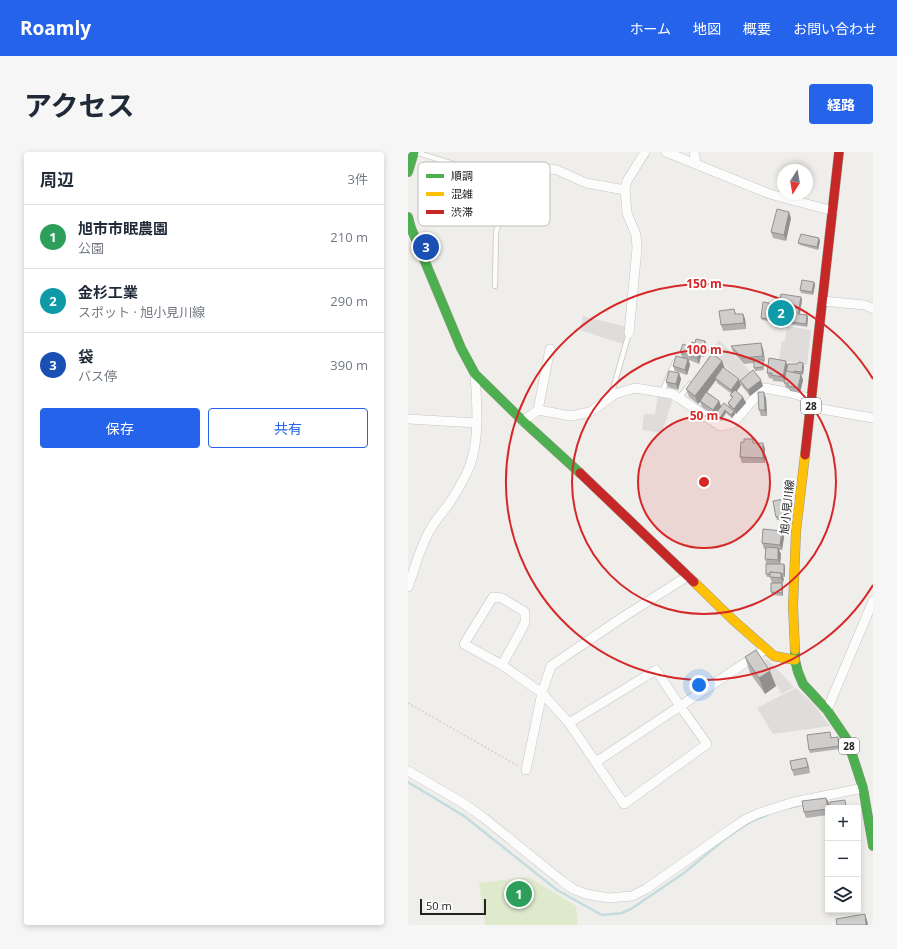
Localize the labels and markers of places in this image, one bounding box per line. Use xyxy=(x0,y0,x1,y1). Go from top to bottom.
pin: 3 xyxy=(413,232,439,262)
pin: 2 xyxy=(768,298,794,328)
centre of rings xyxy=(697,475,711,489)
pin: 1 xyxy=(506,879,532,909)

